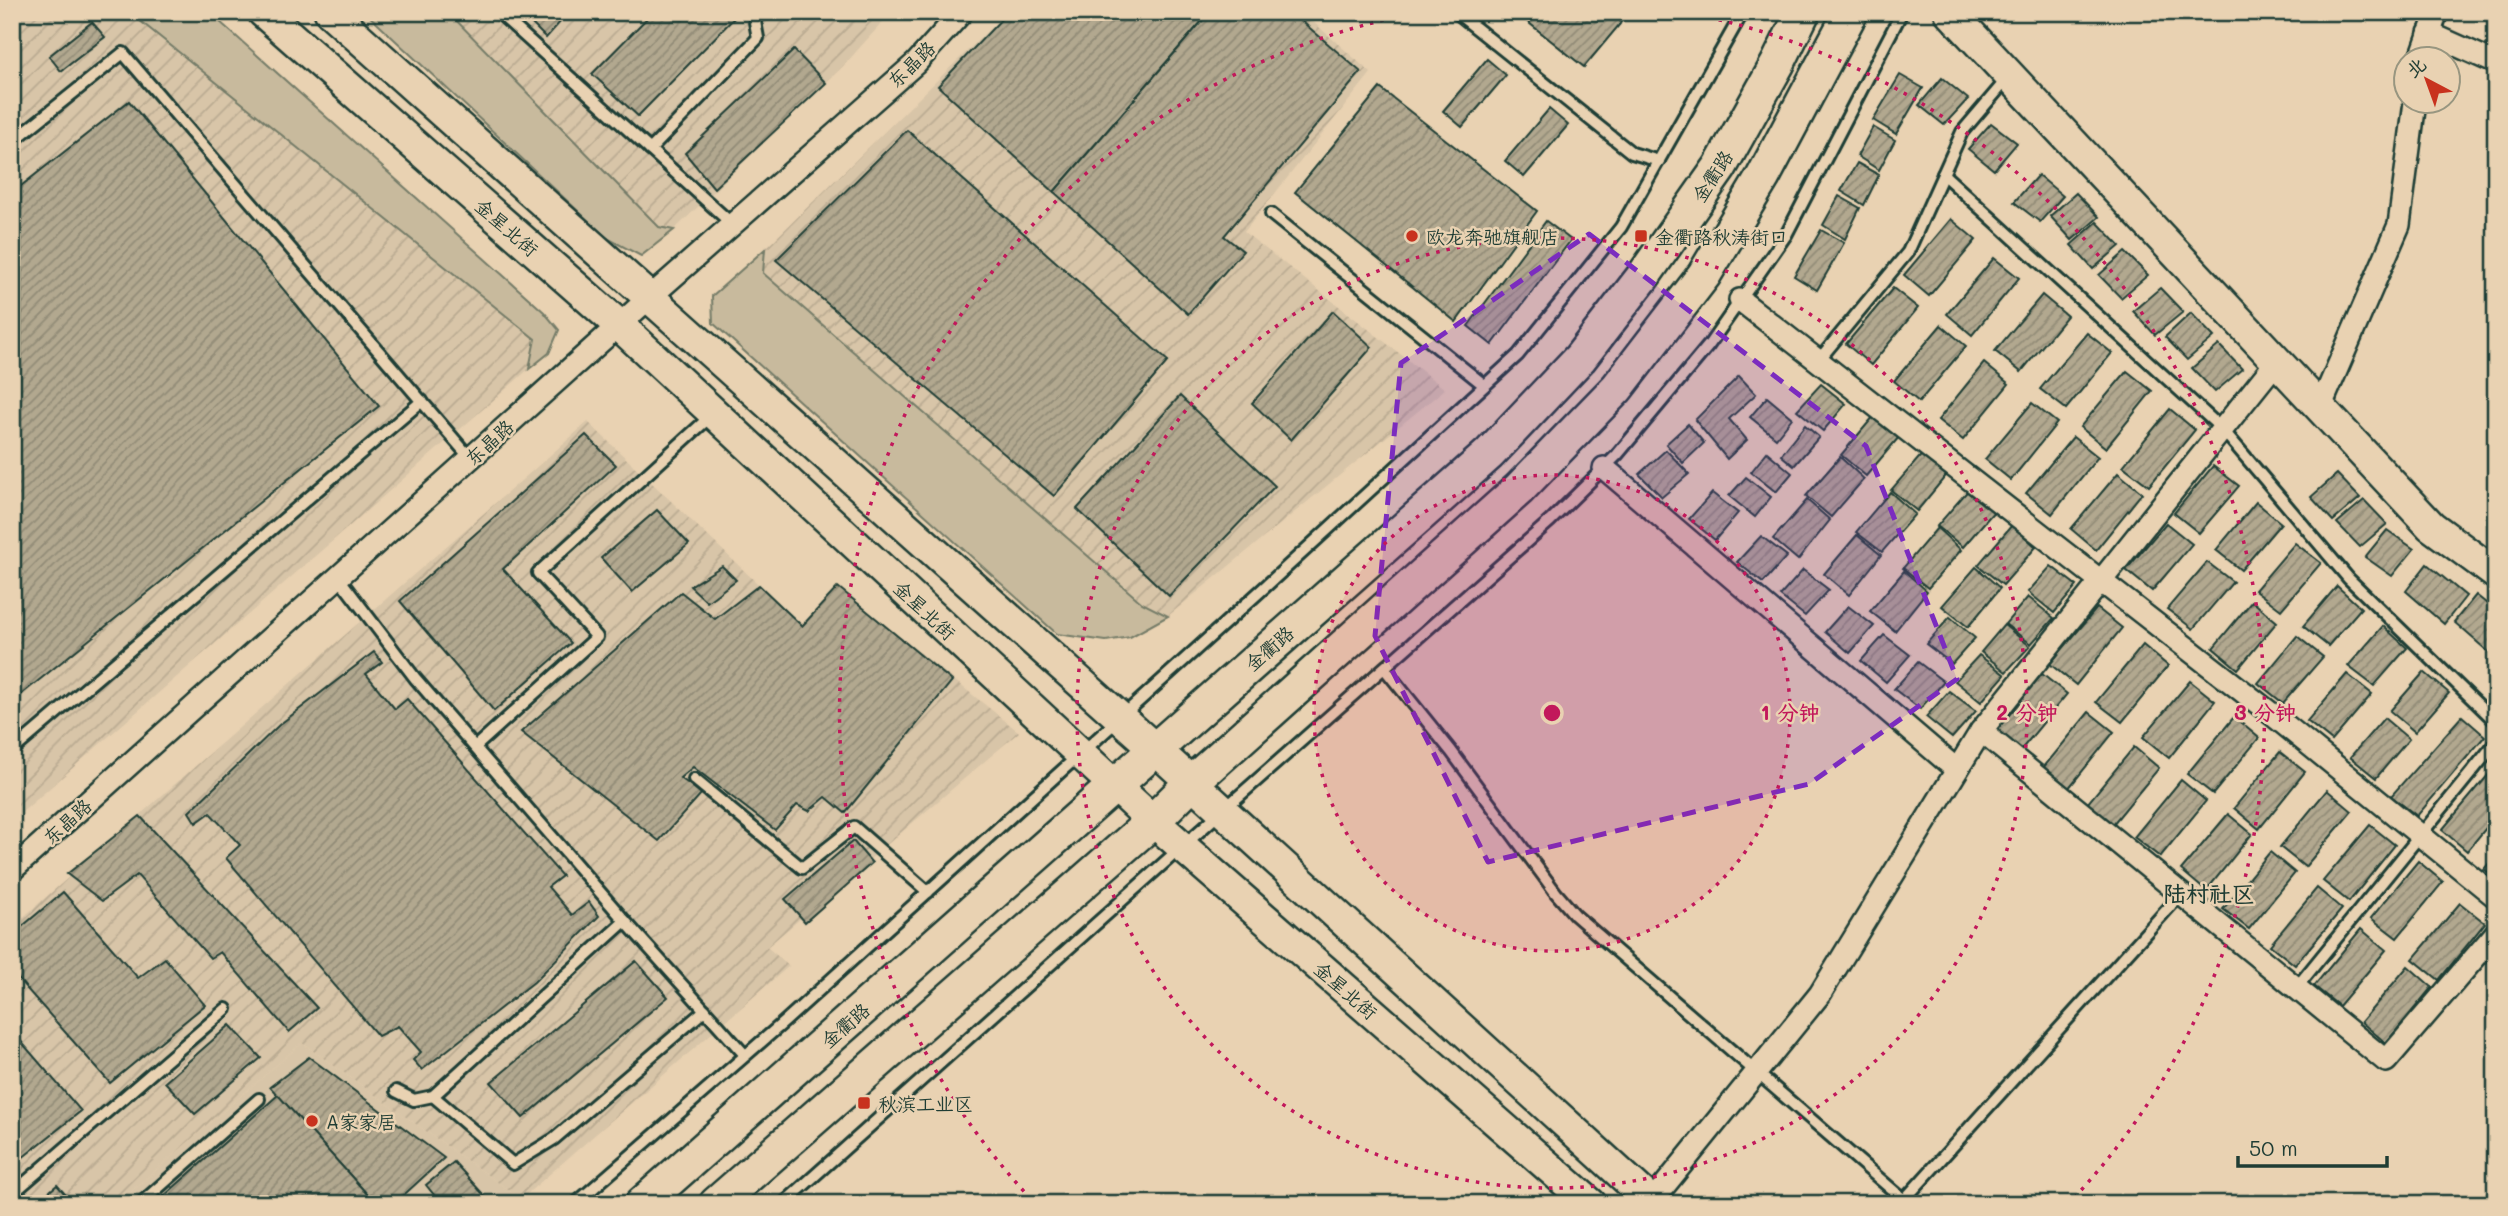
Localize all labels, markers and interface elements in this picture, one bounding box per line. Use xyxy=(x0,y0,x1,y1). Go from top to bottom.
street label: 东晶路 xyxy=(882,35,940,93)
north arrow xyxy=(2392,46,2462,116)
text: 北 xyxy=(2400,51,2431,82)
street label: 金衢路 xyxy=(1686,145,1738,207)
street label: 金星北街 xyxy=(470,193,544,261)
place label: 欧龙奔驰旗舰店 xyxy=(1426,224,1559,249)
place label: 金衢路秋涛街口 xyxy=(1655,224,1788,249)
marker: 欧龙奔驰旗舰店 xyxy=(1404,228,1420,244)
marker: 金衢路秋涛街口 xyxy=(1633,228,1649,244)
street label: 东晶路 xyxy=(459,414,519,470)
street label: 金星北街 xyxy=(889,575,961,645)
street label: 金衢路 xyxy=(1239,620,1299,676)
text: 1 分钟 xyxy=(1761,698,1819,725)
text: 2 分钟 xyxy=(1996,698,2058,725)
text: 3 分钟 xyxy=(2234,698,2296,725)
centre of rings xyxy=(1540,701,1564,725)
street label: 东晶路 xyxy=(37,793,97,849)
district label: 陆村社区 xyxy=(2163,878,2255,908)
street label: 金星北街 xyxy=(1309,956,1383,1024)
street label: 金衢路 xyxy=(815,997,875,1053)
place label: 秋滨工业区 xyxy=(878,1091,973,1116)
marker: 秋滨工业区 xyxy=(856,1095,872,1111)
place label: A家家居 xyxy=(326,1109,396,1134)
marker: A家家居 xyxy=(304,1113,320,1129)
scale bar xyxy=(2238,1125,2387,1169)
text: 50 m xyxy=(2249,1134,2298,1161)

